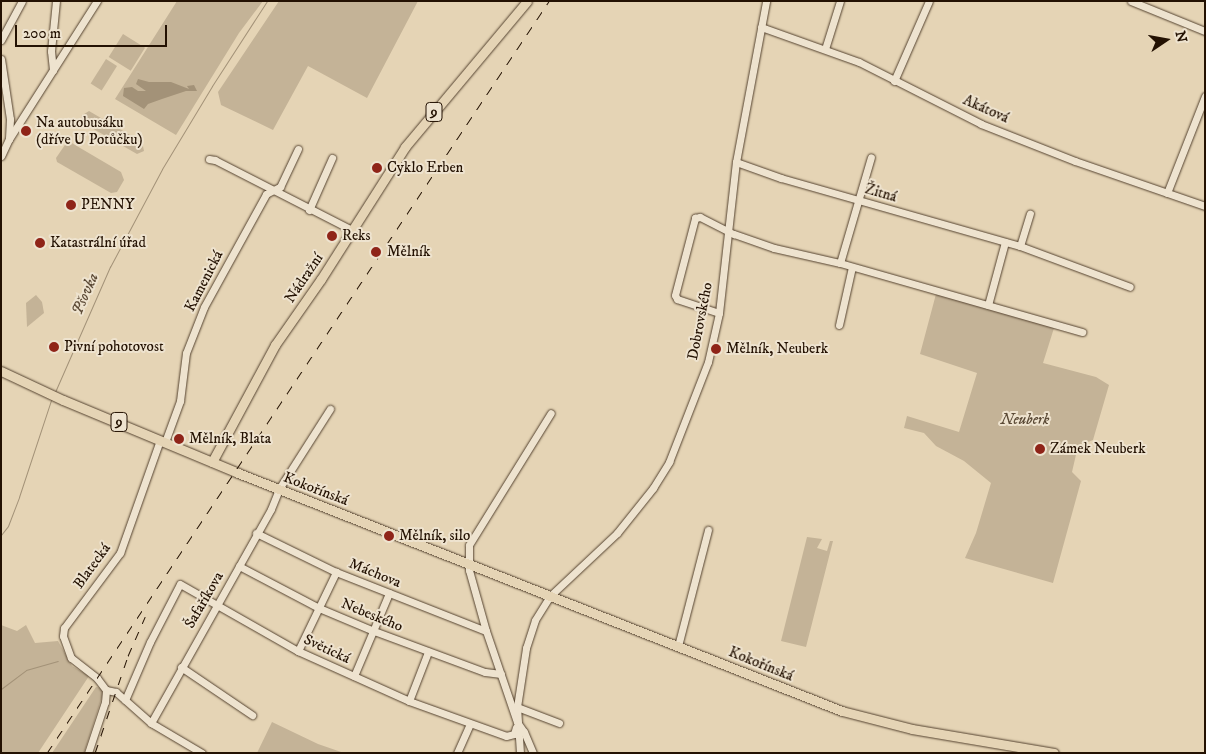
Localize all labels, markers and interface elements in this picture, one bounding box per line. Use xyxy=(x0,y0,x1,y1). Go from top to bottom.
scale bar xyxy=(18,15,170,47)
north arrow xyxy=(1141,15,1191,65)
text: 200 m xyxy=(23,24,61,43)
text: N xyxy=(1171,29,1191,44)
street label: Akátová xyxy=(960,91,1012,127)
road number: 9 xyxy=(425,100,443,124)
place label: Na autobusáku (dříve U Potůčku) xyxy=(36,113,143,148)
marker: Na autobusáku (dříve U Potůčku) xyxy=(20,125,32,137)
place label: Cyklo Erben xyxy=(387,159,463,177)
marker: Cyklo Erben xyxy=(371,162,383,174)
street label: Žitná xyxy=(863,180,899,206)
place label: PENNY xyxy=(81,196,135,214)
marker: PENNY xyxy=(65,199,77,211)
place label: Reks xyxy=(342,227,371,245)
marker: Reks xyxy=(326,230,338,242)
place label: Katastrální úřad xyxy=(50,234,146,252)
marker: Katastrální úřad xyxy=(34,237,46,249)
place label: Mělník xyxy=(387,243,430,261)
marker: Mělník xyxy=(369,245,383,259)
street label: Kamenická xyxy=(181,247,227,315)
street label: Nádražní xyxy=(281,250,327,306)
water label: Pšovka xyxy=(67,270,103,318)
street label: Dobrovského xyxy=(684,281,716,361)
place label: Pivní pohotovost xyxy=(64,338,164,356)
place label: Mělník, Neuberk xyxy=(726,340,828,358)
marker: Pivní pohotovost xyxy=(48,341,60,353)
marker: Mělník, Neuberk xyxy=(710,343,722,355)
road number: 9 xyxy=(110,411,128,434)
park label: Neuberk xyxy=(1001,411,1049,429)
place label: Mělník, Blata xyxy=(189,430,271,448)
marker: Mělník, Blata xyxy=(173,433,185,445)
place label: Zámek Neuberk xyxy=(1050,440,1146,458)
marker: Zámek Neuberk xyxy=(1034,443,1046,455)
street label: Kokořínská xyxy=(281,468,351,510)
place label: Mělník, silo xyxy=(399,527,470,545)
marker: Mělník, silo xyxy=(383,530,395,542)
street label: Blatecká xyxy=(70,540,114,592)
street label: Máchova xyxy=(346,554,404,592)
street label: Šafaříkova xyxy=(181,568,227,632)
street label: Nebeského xyxy=(338,594,406,636)
street label: Světická xyxy=(301,630,353,668)
street label: Kokořínská xyxy=(726,643,796,685)

